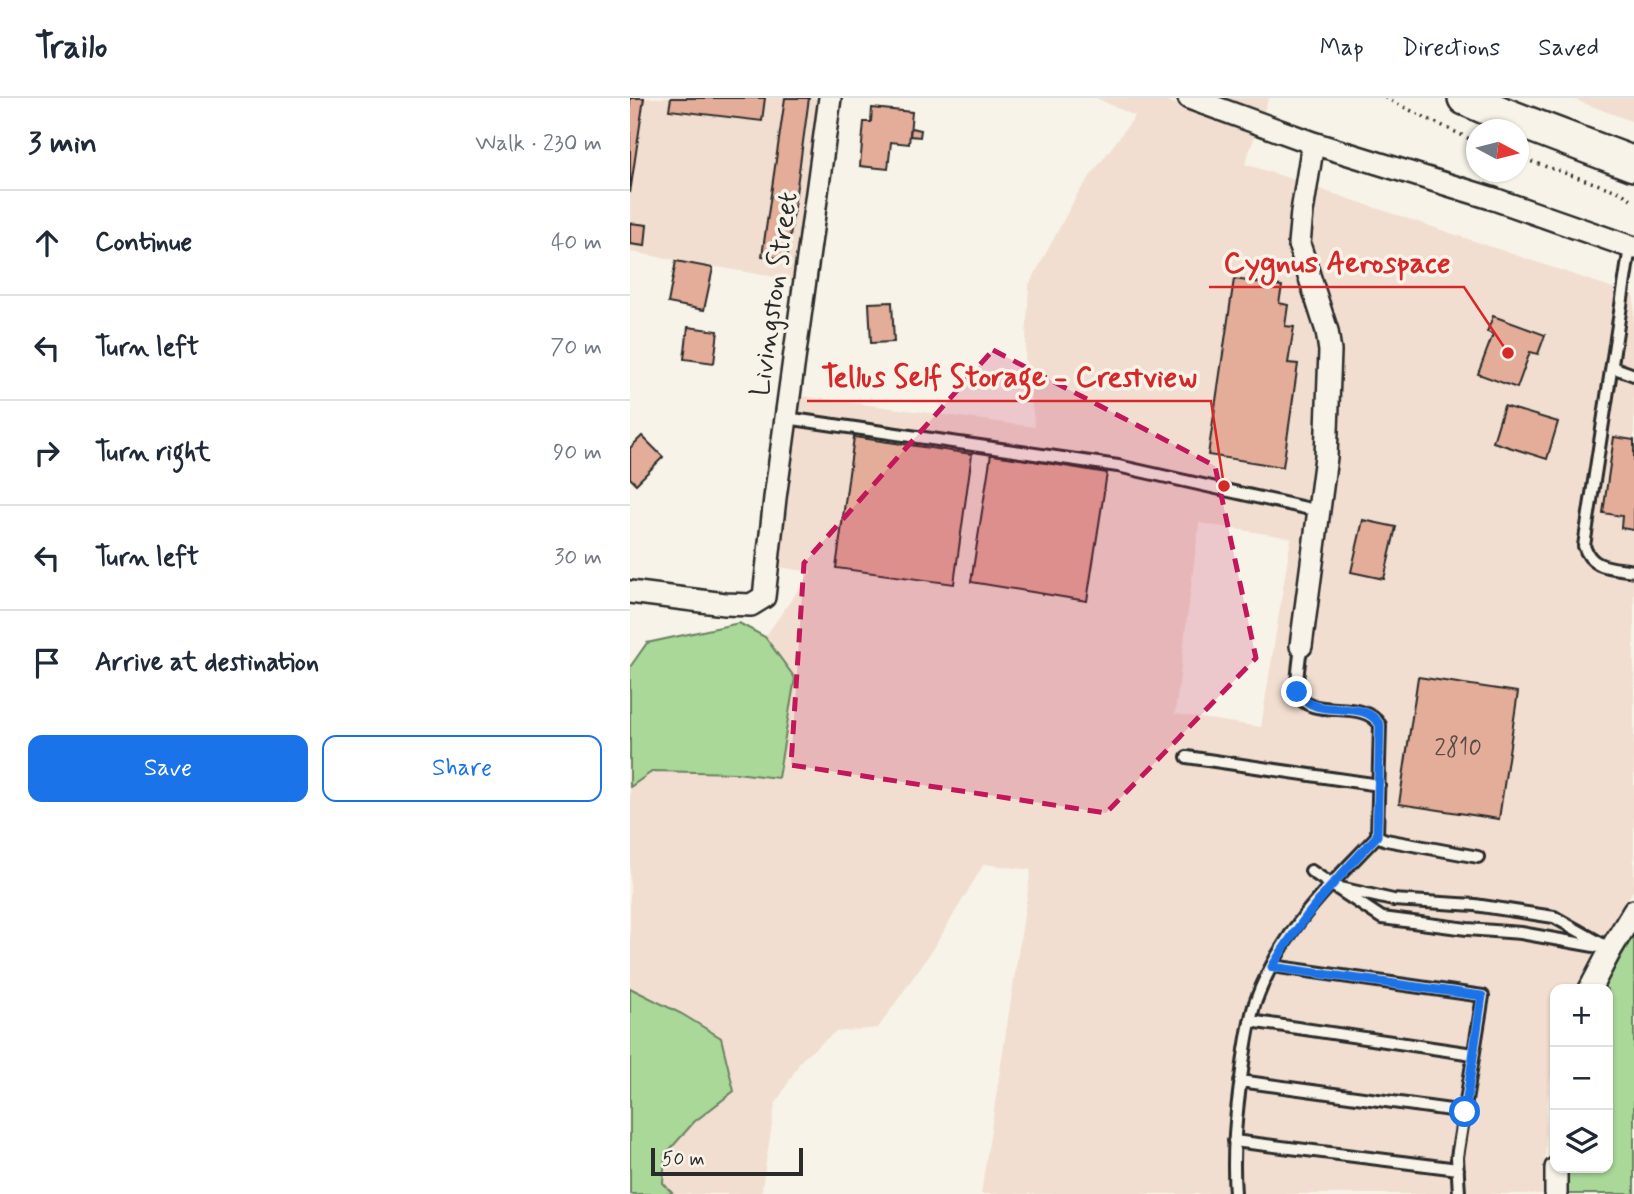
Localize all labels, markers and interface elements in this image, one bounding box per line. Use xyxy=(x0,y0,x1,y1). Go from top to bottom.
text: Trailo xyxy=(35,26,107,70)
text: Map xyxy=(1320,33,1364,64)
text: Directions xyxy=(1402,33,1500,64)
text: Saved xyxy=(1538,33,1599,64)
north arrow xyxy=(1466,119,1529,182)
text: 3 min xyxy=(28,124,97,163)
text: Walk · 230 m xyxy=(475,129,602,159)
street label: Livingston Street xyxy=(742,189,808,399)
icon: ahead xyxy=(28,224,66,262)
text: Continue xyxy=(95,226,192,260)
text: 40 m xyxy=(551,228,602,258)
callout: Cygnus Aerospace xyxy=(1209,236,1464,287)
text: Cygnus Aerospace xyxy=(1224,244,1450,286)
icon: left xyxy=(28,329,66,367)
text: Turn left xyxy=(95,331,199,365)
text: 70 m xyxy=(550,333,602,363)
callout: Tellus Self Storage - Crestview xyxy=(807,350,1211,401)
text: Tellus Self Storage - Crestview xyxy=(821,358,1197,401)
icon: right xyxy=(28,434,66,472)
text: Turn right xyxy=(95,436,211,470)
text: 90 m xyxy=(553,438,602,468)
icon: left xyxy=(28,539,66,577)
text: Turn left xyxy=(95,541,199,575)
text: 30 m xyxy=(554,543,602,573)
icon: arrive xyxy=(28,644,66,682)
text: Arrive at destination xyxy=(95,646,319,680)
route end xyxy=(1281,676,1312,707)
house number: 2810 xyxy=(1434,733,1482,764)
button: Save xyxy=(28,735,308,802)
button: Share xyxy=(322,735,602,802)
map controls xyxy=(1550,984,1613,1173)
button: + xyxy=(1550,984,1613,1047)
button: − xyxy=(1550,1047,1613,1110)
route start xyxy=(1449,1096,1480,1127)
button: layers xyxy=(1550,1110,1613,1173)
scale bar xyxy=(651,1145,803,1177)
text: 50 m xyxy=(662,1147,705,1172)

